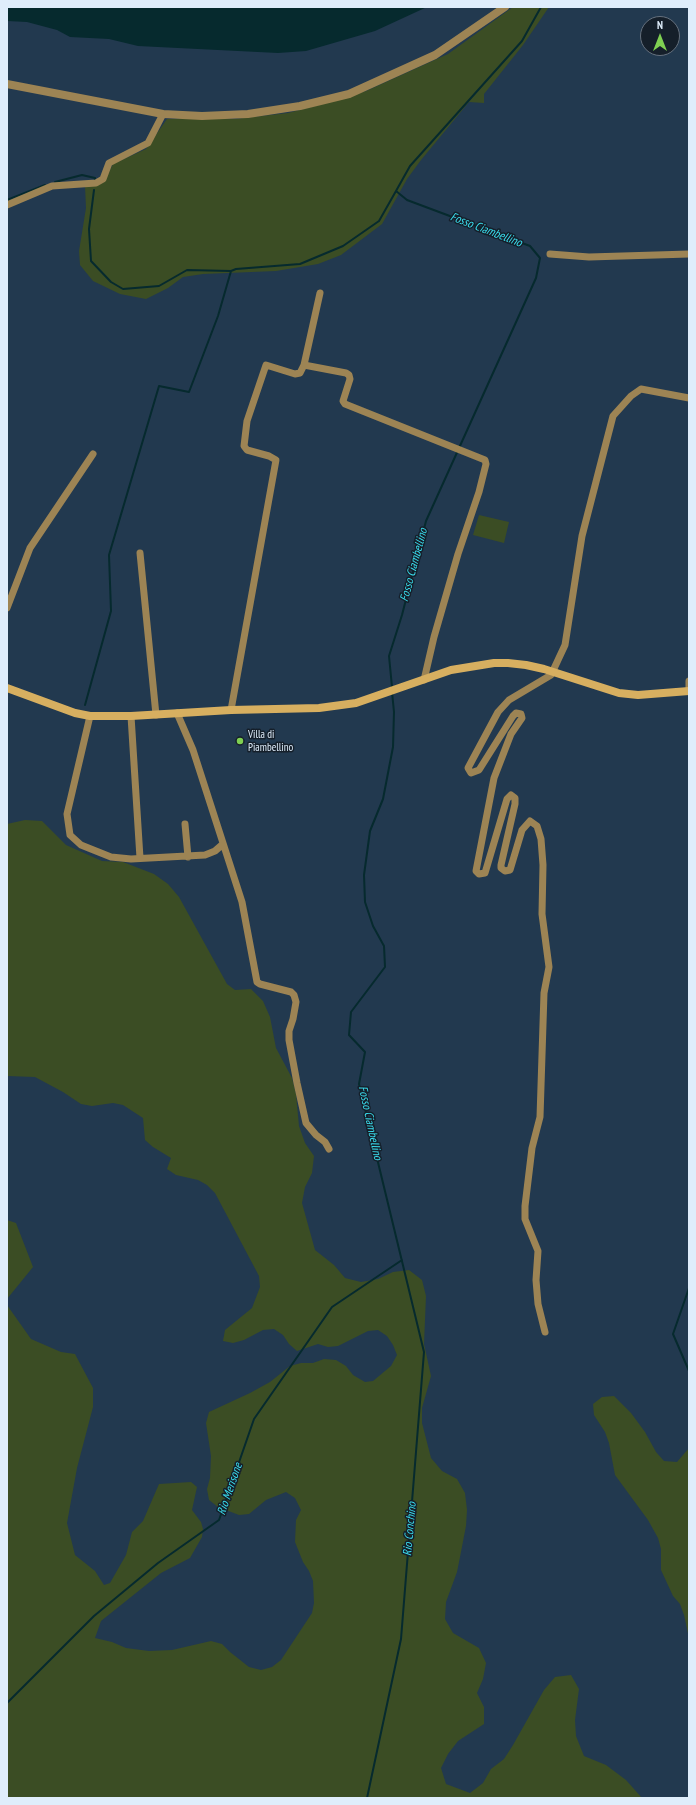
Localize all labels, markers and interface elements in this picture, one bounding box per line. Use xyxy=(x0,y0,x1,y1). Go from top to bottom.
north arrow xyxy=(640,16,680,56)
text: N xyxy=(657,18,663,32)
water label: Fosso Ciambellino xyxy=(448,210,524,250)
water label: Fosso Ciambellino xyxy=(397,527,431,603)
place label: Villa di Piambellino xyxy=(248,728,293,754)
marker: Villa di Piambellino xyxy=(235,736,245,746)
water label: Fosso Ciambellino xyxy=(355,1085,385,1161)
water label: Rio Merisone xyxy=(214,1461,246,1517)
water label: Rio Conchino xyxy=(400,1501,420,1557)

